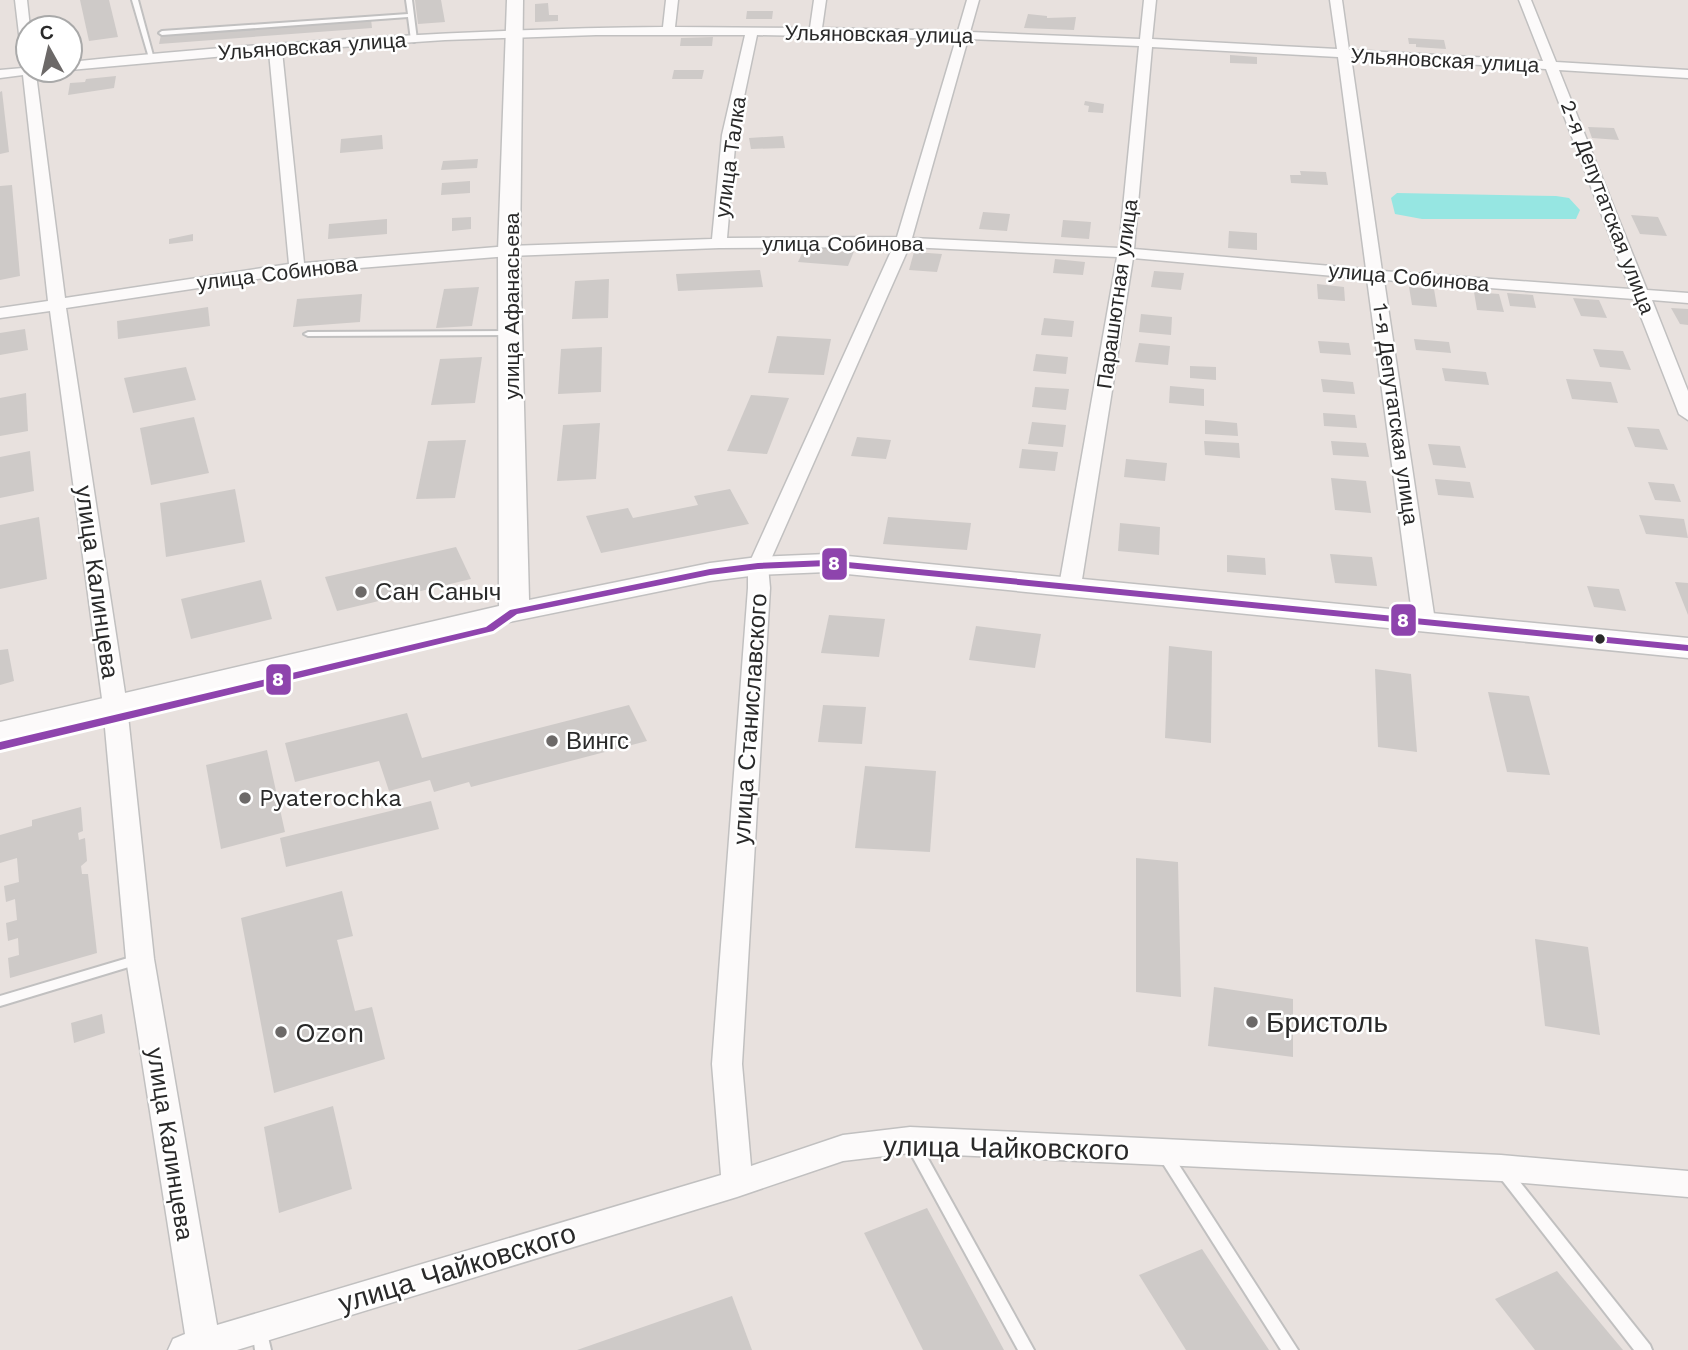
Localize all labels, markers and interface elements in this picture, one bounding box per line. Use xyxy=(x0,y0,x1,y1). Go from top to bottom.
north arrow xyxy=(14,14,84,84)
text: С xyxy=(38,20,55,45)
street label: Ульяновская улица xyxy=(784,20,974,48)
street label: Ульяновская улица xyxy=(217,27,407,65)
street label: Ульяновская улица xyxy=(1350,43,1540,77)
street label: улица Талка xyxy=(709,95,751,219)
street label: 2-я Депутатская улица xyxy=(1556,97,1660,318)
street label: Парашютная улица xyxy=(1091,197,1143,391)
street label: улица Афанасьева xyxy=(499,212,524,400)
street label: улица Собинова xyxy=(762,231,924,256)
street label: улица Собинова xyxy=(195,251,359,295)
street label: улица Собинова xyxy=(1328,258,1491,297)
street label: 1-я Депутатская улица xyxy=(1368,302,1424,527)
street label: улица Калинцева xyxy=(70,484,125,681)
line badge: 8 xyxy=(821,547,848,581)
text: 8 xyxy=(828,552,840,575)
place label: Сан Саныч xyxy=(375,578,501,606)
marker: Сан Саныч xyxy=(353,584,369,600)
street label: улица Станиславского xyxy=(727,592,773,846)
line badge: 8 xyxy=(1390,603,1417,637)
text: 8 xyxy=(1397,609,1409,632)
unlabelled marker xyxy=(1593,632,1607,646)
line badge: 8 xyxy=(265,663,292,696)
text: 8 xyxy=(272,668,284,691)
place label: Вингс xyxy=(566,727,629,755)
marker: Вингс xyxy=(544,733,560,749)
place label: Pyaterochka xyxy=(259,784,402,812)
marker: Pyaterochka xyxy=(237,790,253,806)
place label: Бристоль xyxy=(1266,1006,1388,1039)
marker: Бристоль xyxy=(1244,1014,1260,1030)
place label: Ozon xyxy=(295,1016,365,1049)
marker: Ozon xyxy=(273,1024,289,1040)
street label: улица Калинцева xyxy=(141,1046,199,1243)
street label: улица Чайковского xyxy=(883,1129,1129,1167)
street label: улица Чайковского xyxy=(334,1216,580,1320)

